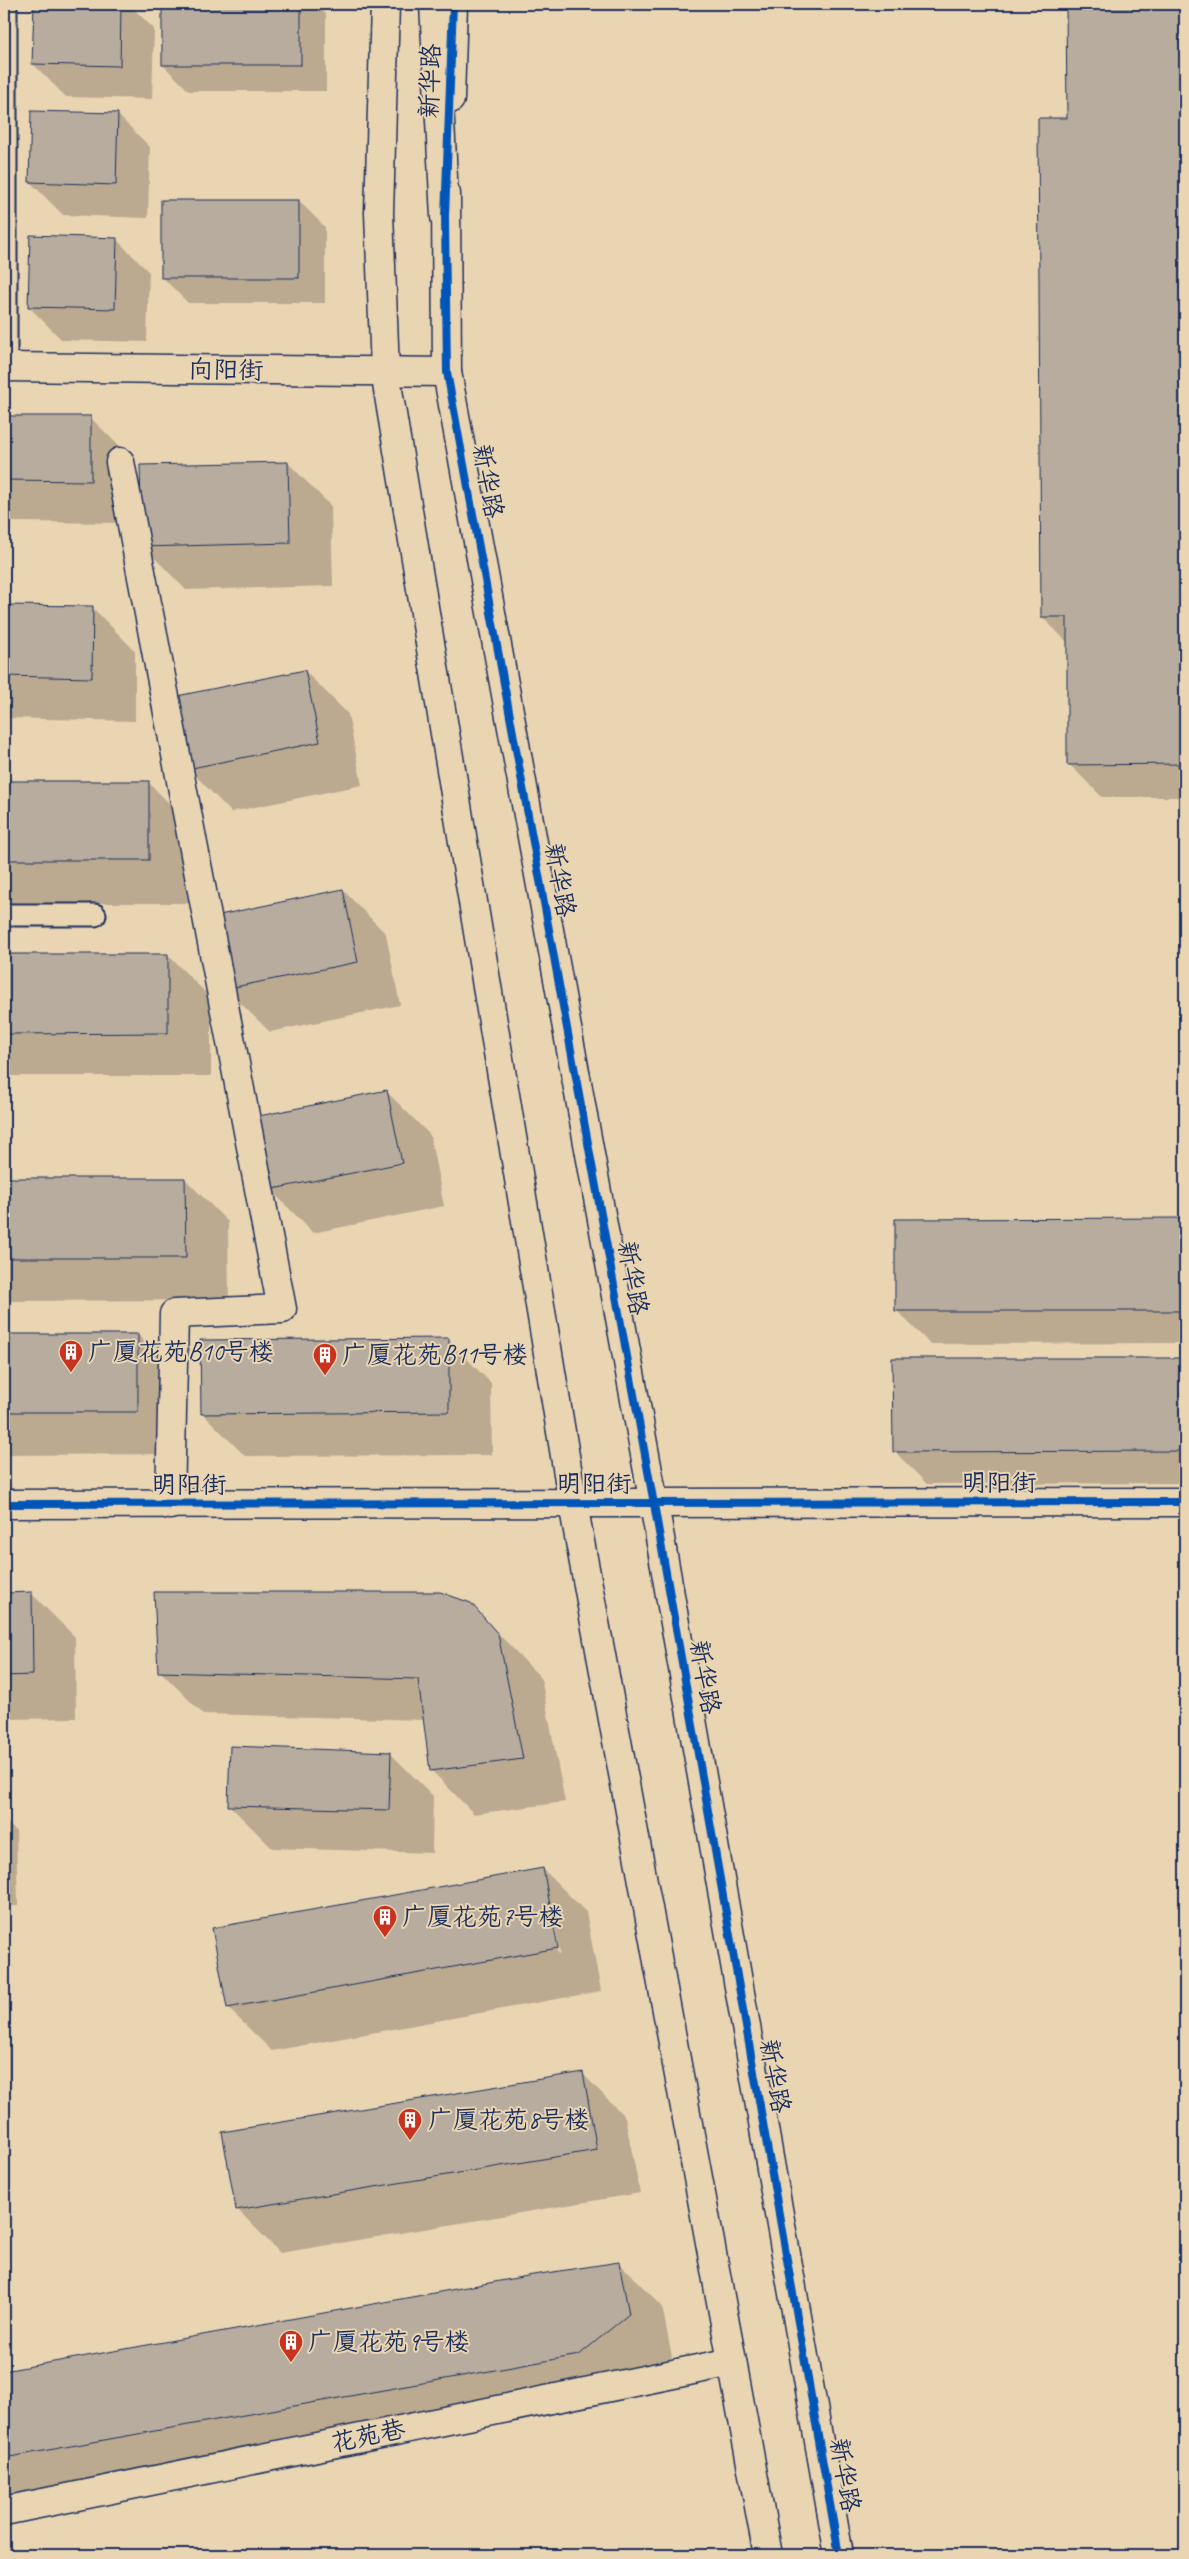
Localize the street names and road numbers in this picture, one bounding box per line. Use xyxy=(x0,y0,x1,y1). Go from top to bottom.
street label: 新华路 xyxy=(413,43,447,119)
street label: 向阳街 xyxy=(188,353,264,387)
street label: 新华路 xyxy=(466,441,510,521)
street label: 新华路 xyxy=(538,840,582,920)
street label: 新华路 xyxy=(611,1238,655,1318)
street label: 明阳街 xyxy=(961,1467,1037,1499)
street label: 明阳街 xyxy=(556,1468,632,1500)
street label: 明阳街 xyxy=(151,1469,227,1501)
street label: 新华路 xyxy=(683,1637,727,1717)
street label: 新华路 xyxy=(753,2036,797,2116)
street label: 花苑巷 xyxy=(328,2413,408,2459)
street label: 新华路 xyxy=(823,2435,867,2515)

